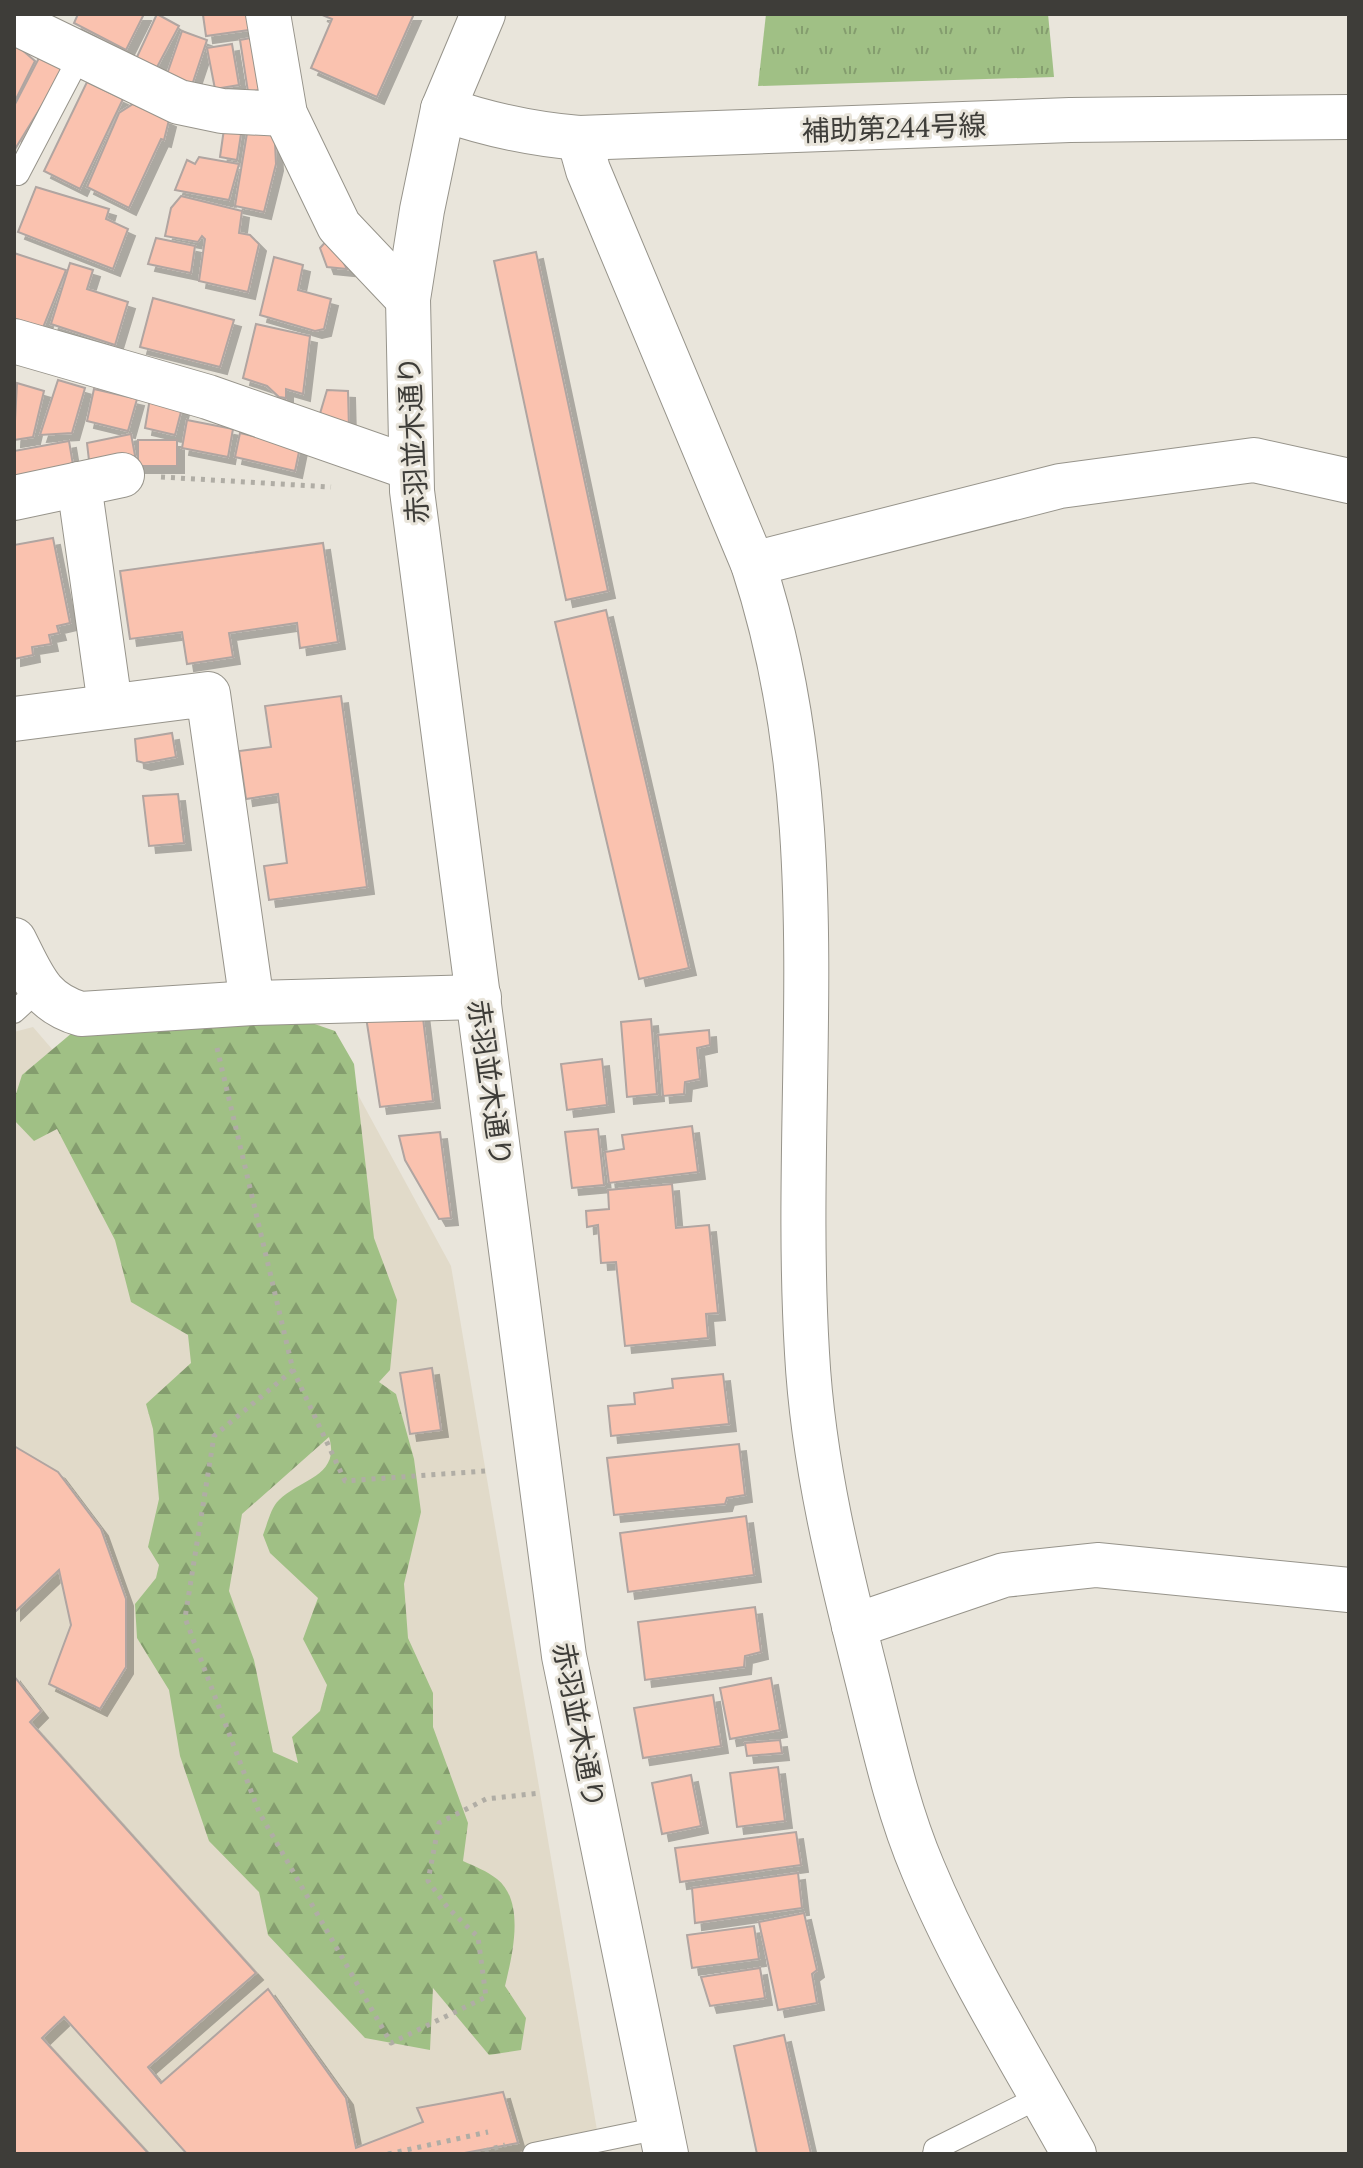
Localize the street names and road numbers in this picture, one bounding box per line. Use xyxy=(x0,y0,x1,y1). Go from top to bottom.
street label: 補助第244号線 xyxy=(801,107,987,149)
street label: 赤羽並木通り xyxy=(391,355,435,525)
street label: 赤羽並木通り xyxy=(460,997,520,1169)
street label: 赤羽並木通り xyxy=(545,1639,613,1811)

